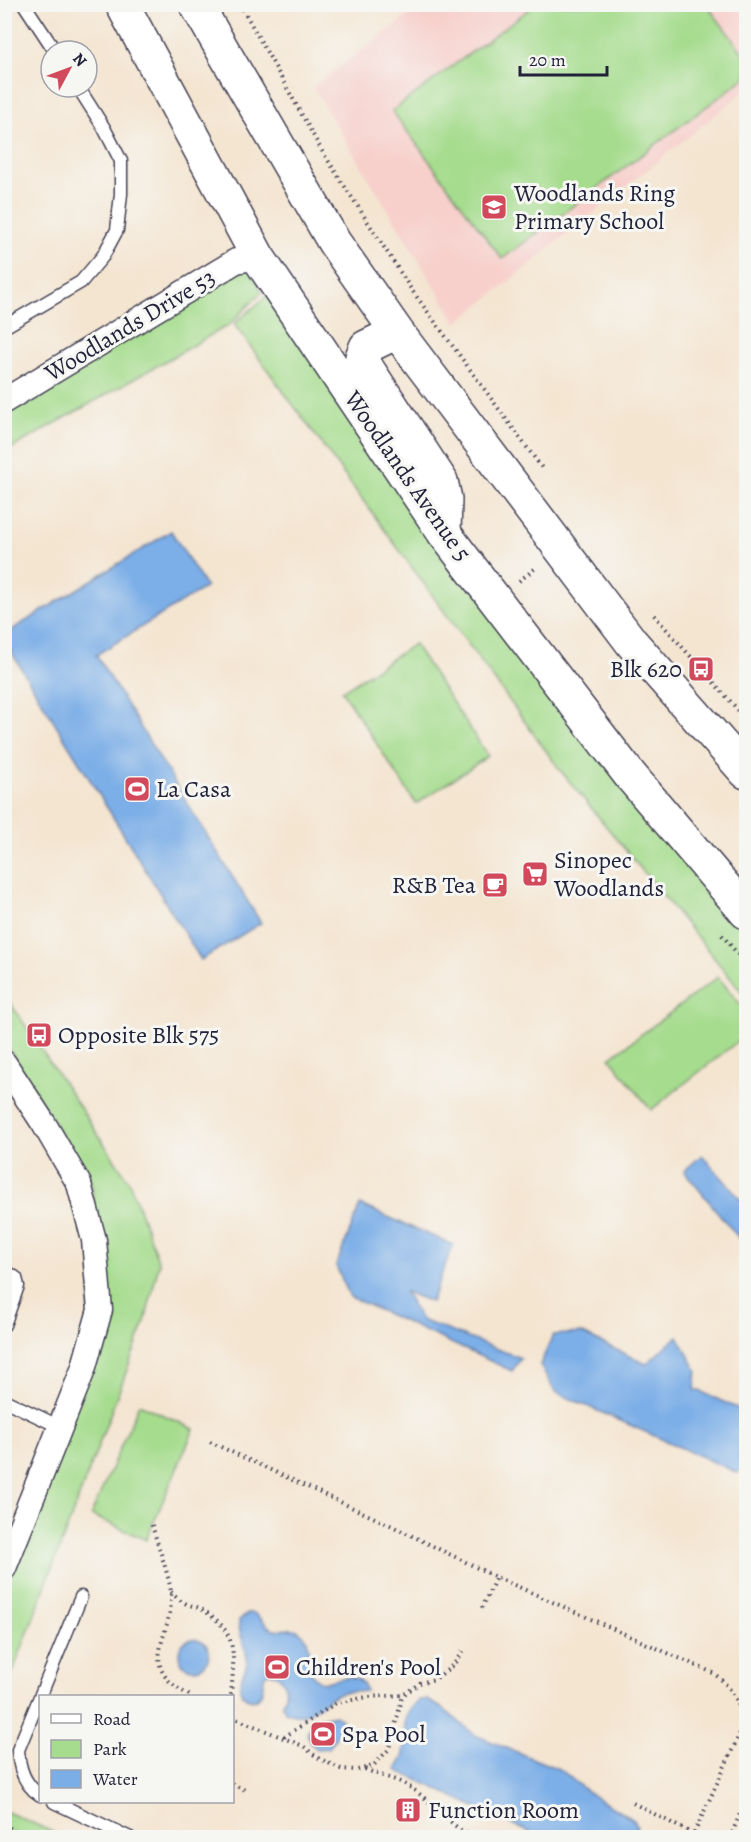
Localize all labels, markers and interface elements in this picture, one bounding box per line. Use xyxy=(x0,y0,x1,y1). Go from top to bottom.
north arrow xyxy=(39,39,99,99)
scale bar xyxy=(520,39,607,77)
text: N xyxy=(67,48,92,72)
text: 20 m xyxy=(529,48,566,72)
place label: Woodlands Ring Primary School xyxy=(513,177,675,237)
school or university icon: Woodlands Ring Primary School xyxy=(479,192,509,222)
street label: Woodlands Drive 53 xyxy=(38,261,221,389)
street label: Woodlands Avenue 5 xyxy=(337,384,479,568)
place label: Blk 620 xyxy=(610,653,682,685)
bus stop icon: Blk 620 xyxy=(686,654,716,684)
place label: La Casa xyxy=(156,773,232,805)
sports icon: La Casa xyxy=(122,774,152,804)
place label: Sinopec Woodlands xyxy=(553,844,664,904)
supermarket icon: Sinopec Woodlands xyxy=(520,859,550,889)
place label: R&B Tea xyxy=(392,869,477,901)
cafe icon: R&B Tea xyxy=(480,870,510,900)
place label: Opposite Blk 575 xyxy=(58,1019,219,1051)
bus stop icon: Opposite Blk 575 xyxy=(24,1020,54,1050)
place label: Children's Pool xyxy=(296,1651,441,1683)
sports icon: Children's Pool xyxy=(262,1652,292,1682)
legend xyxy=(39,1695,234,1803)
text: Road xyxy=(93,1707,131,1731)
place label: Spa Pool xyxy=(342,1718,425,1750)
sports icon: Spa Pool xyxy=(308,1719,338,1749)
text: Park xyxy=(93,1737,127,1761)
text: Water xyxy=(92,1767,138,1791)
place label: Function Room xyxy=(428,1794,579,1826)
building icon: Function Room xyxy=(393,1795,423,1825)

